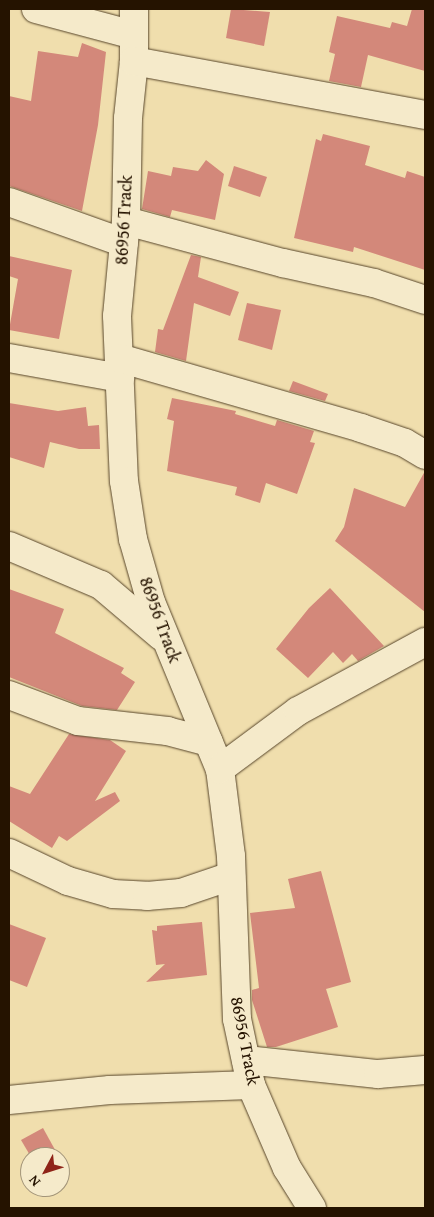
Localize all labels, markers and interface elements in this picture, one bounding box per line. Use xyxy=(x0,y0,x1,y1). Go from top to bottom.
street label: 86956 Track xyxy=(111,175,137,265)
street label: 86956 Track xyxy=(134,574,186,666)
street label: 86956 Track xyxy=(226,995,264,1087)
north arrow xyxy=(20,1147,70,1197)
text: N xyxy=(24,1171,45,1191)

